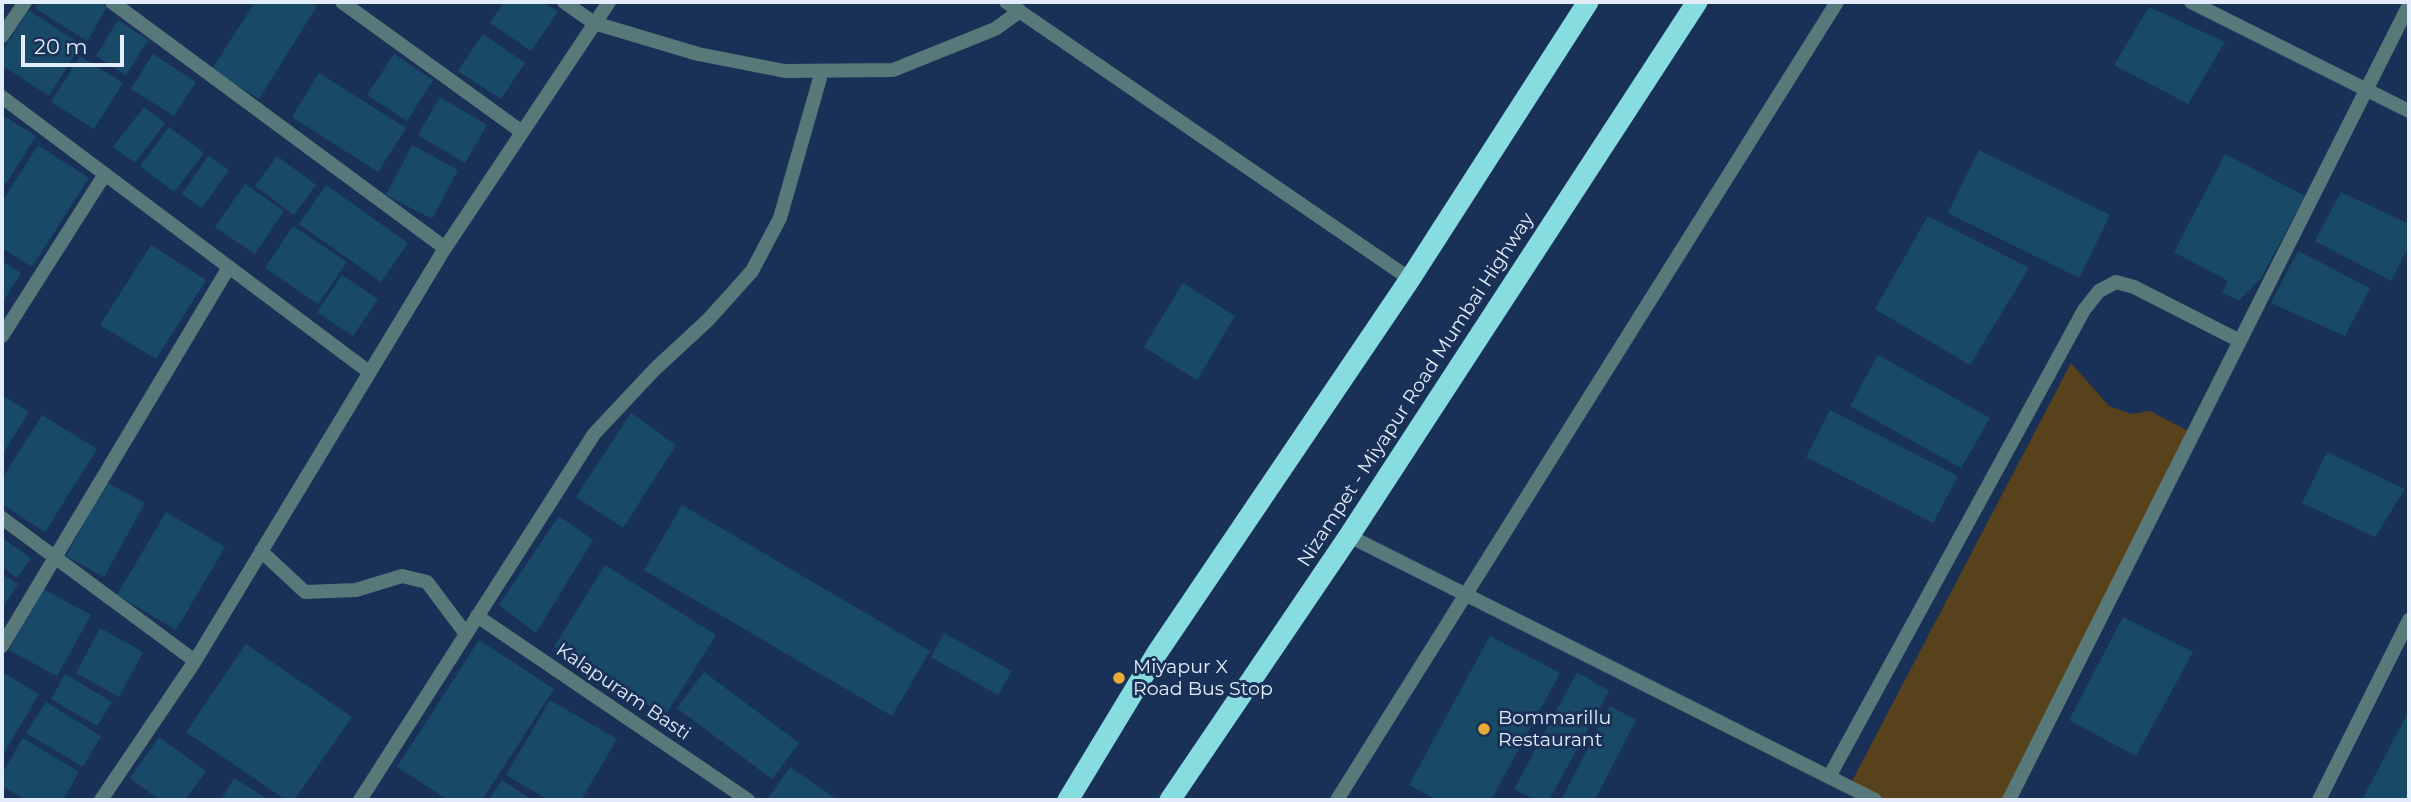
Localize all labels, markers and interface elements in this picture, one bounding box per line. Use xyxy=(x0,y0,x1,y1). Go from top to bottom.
scale bar xyxy=(24,21,128,65)
text: 20 m xyxy=(34,34,88,59)
street label: Nizampet - Miyapur Road Mumbai Highway xyxy=(1293,209,1539,571)
street label: Kalapuram Basti xyxy=(551,639,695,745)
place label: Miyapur X Road Bus Stop xyxy=(1133,656,1273,700)
marker: Miyapur X Road Bus Stop xyxy=(1111,670,1127,686)
place label: Bommarillu Restaurant xyxy=(1498,707,1611,751)
marker: Bommarillu Restaurant xyxy=(1476,721,1492,737)

